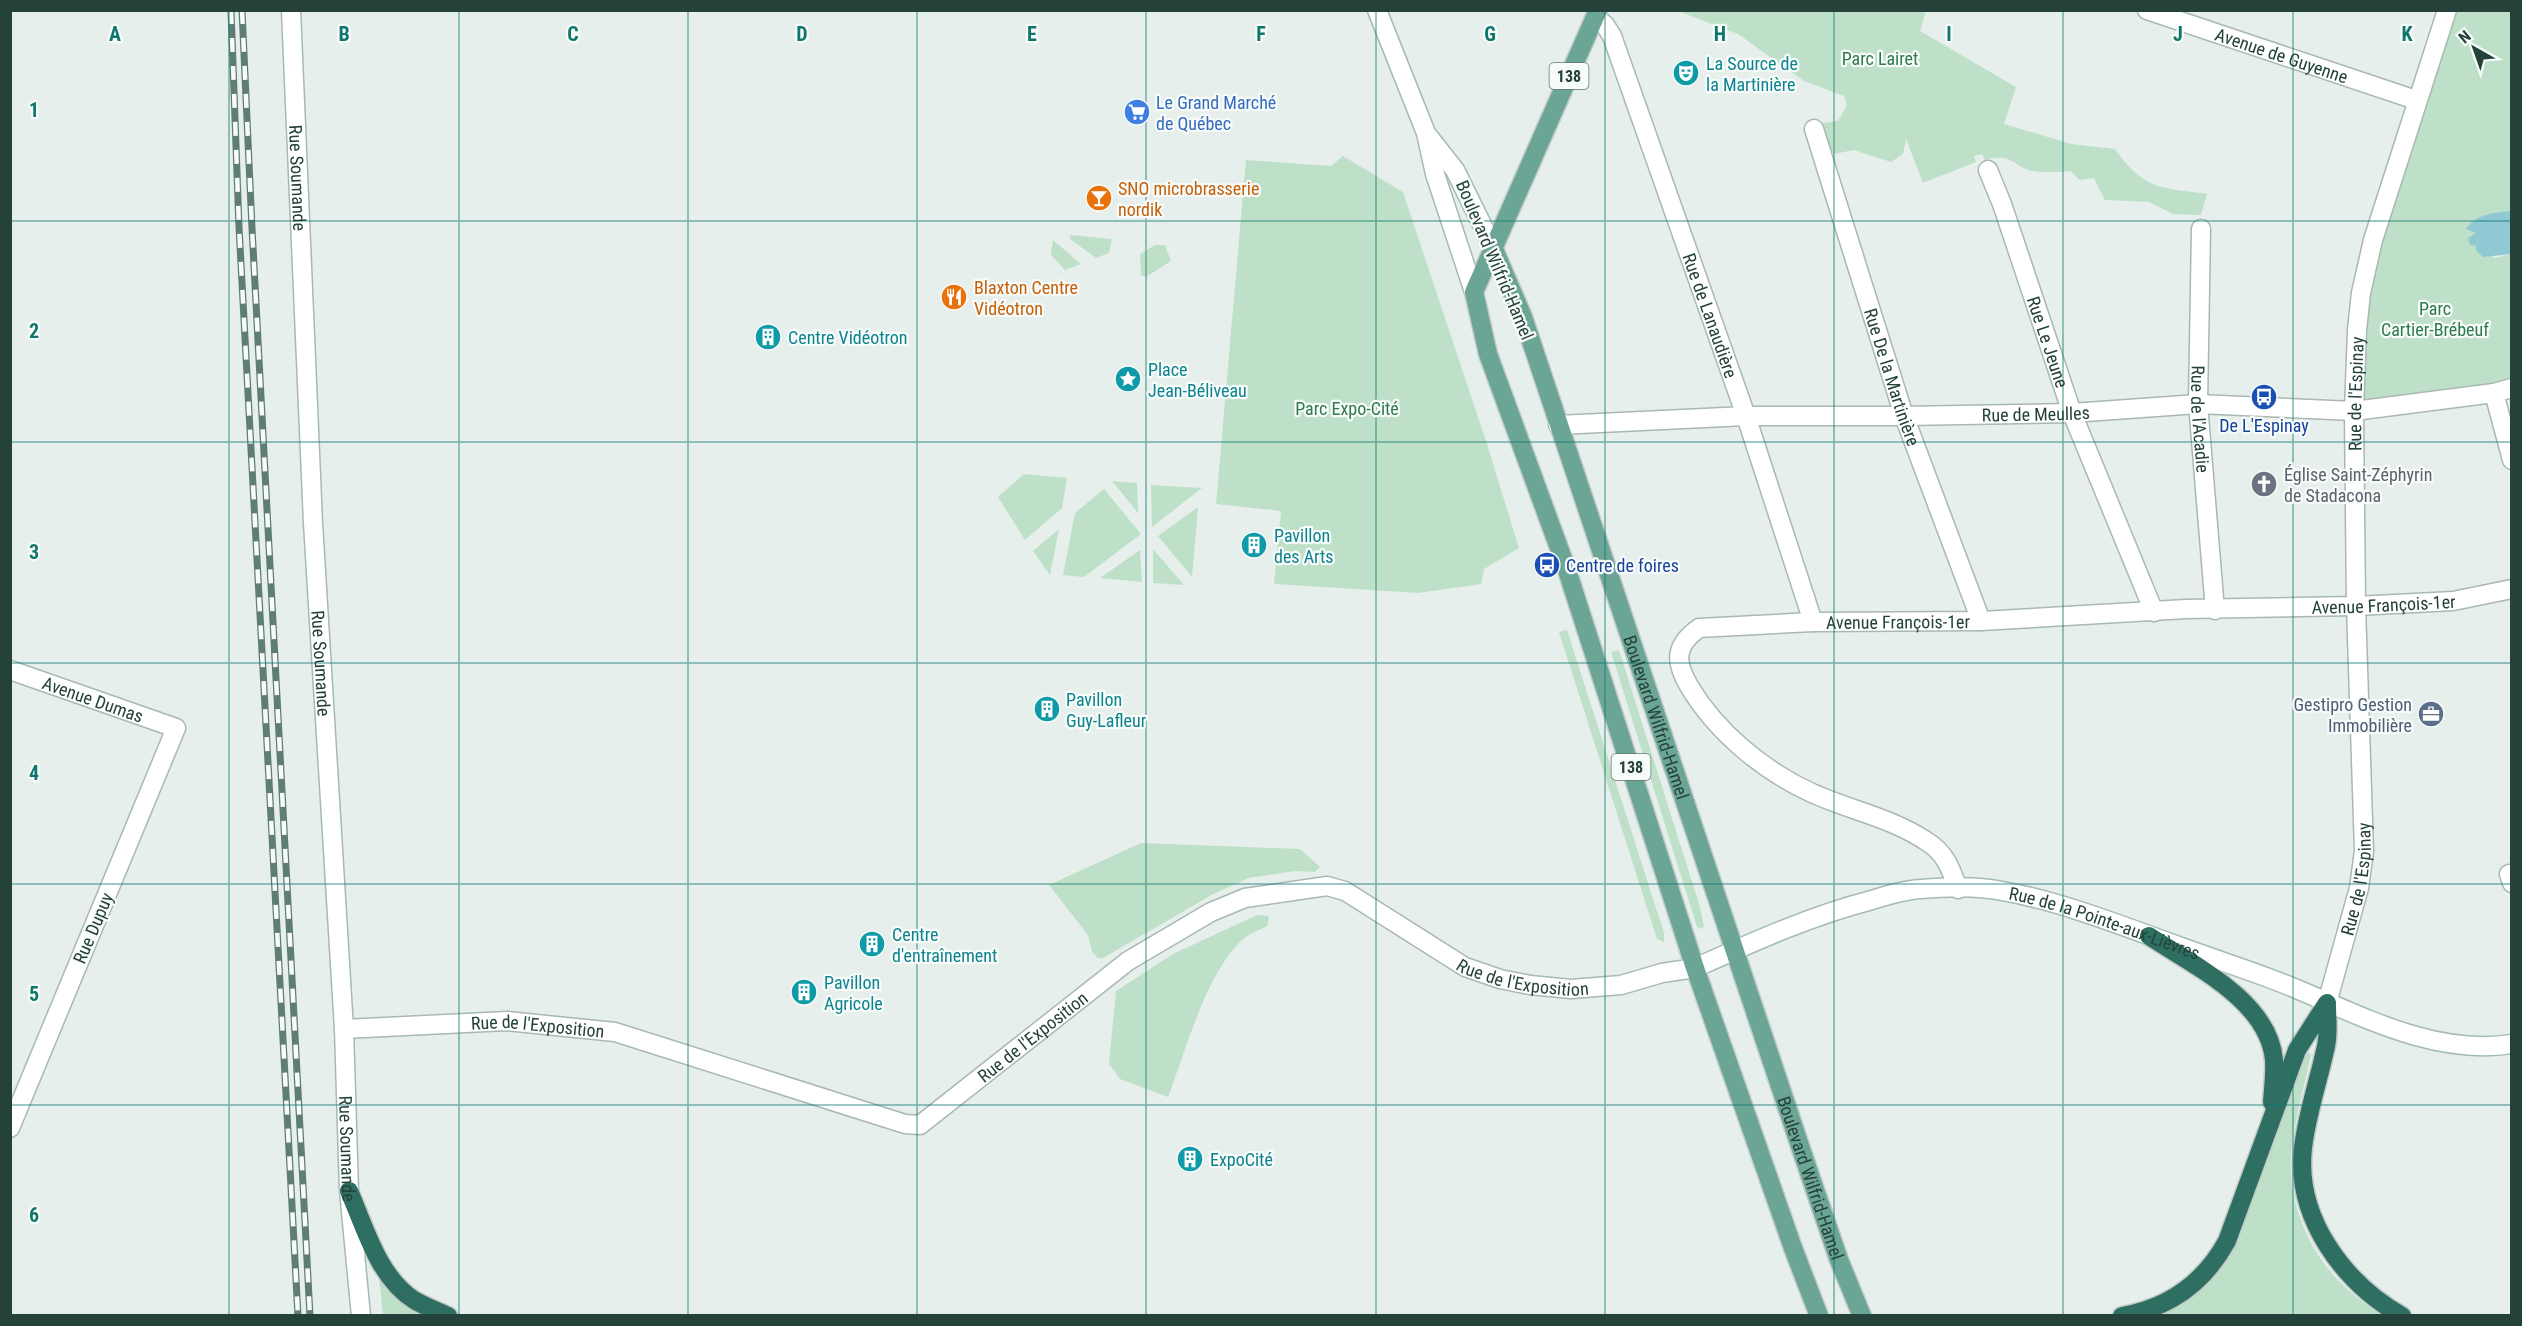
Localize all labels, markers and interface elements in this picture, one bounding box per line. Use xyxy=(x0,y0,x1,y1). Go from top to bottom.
north arrow xyxy=(2444,18,2504,78)
text: A xyxy=(109,22,121,46)
text: B xyxy=(338,22,350,46)
text: C xyxy=(567,22,579,46)
text: D xyxy=(796,22,808,46)
text: E xyxy=(1027,22,1037,46)
text: F xyxy=(1256,22,1266,46)
text: G xyxy=(1484,22,1496,46)
text: H xyxy=(1714,22,1726,46)
text: I xyxy=(1946,22,1952,46)
text: J xyxy=(2173,22,2183,46)
text: K xyxy=(2401,22,2413,46)
street label: Avenue de Guyenne xyxy=(2213,23,2351,87)
text: N xyxy=(2455,26,2475,47)
park label: Parc Lairet xyxy=(1842,48,1918,69)
place label: La Source de la Martinière xyxy=(1706,53,1798,95)
theatre icon: La Source de la Martinière xyxy=(1671,58,1701,88)
road number: 138 xyxy=(1550,63,1588,89)
place label: Le Grand Marché de Québec xyxy=(1156,92,1276,134)
supermarket icon: Le Grand Marché de Québec xyxy=(1122,97,1152,127)
text: 1 xyxy=(29,98,39,122)
street label: Rue Soumande xyxy=(285,124,311,231)
street label: Boulevard Wilfrid-Hamel xyxy=(1452,177,1538,343)
place label: SNO microbrasserie nordik xyxy=(1118,178,1259,220)
bar icon: SNO microbrasserie nordik xyxy=(1084,183,1114,213)
street label: Rue de Lanaudière xyxy=(1679,250,1742,381)
place label: Blaxton Centre Vidéotron xyxy=(974,277,1078,319)
restaurant icon: Blaxton Centre Vidéotron xyxy=(939,282,969,312)
street label: Rue Le Jeune xyxy=(2023,293,2073,390)
park label: Parc Cartier-Brébeuf xyxy=(2381,298,2489,340)
street label: Rue De la Martinière xyxy=(1860,306,1925,449)
text: 2 xyxy=(29,319,39,343)
building icon: Centre Vidéotron xyxy=(753,322,783,352)
place label: Centre Vidéotron xyxy=(788,327,908,348)
street label: Rue de l'Espinay xyxy=(2343,336,2367,451)
place label: Place Jean-Béliveau xyxy=(1148,359,1247,401)
place icon: Place Jean-Béliveau xyxy=(1113,364,1143,394)
street label: Rue de l'Acadie xyxy=(2187,365,2214,473)
bus stop icon: De L'Espinay xyxy=(2249,382,2279,412)
park label: Parc Expo-Cité xyxy=(1295,398,1399,419)
street label: Rue de Meulles xyxy=(1982,401,2090,425)
place label: De L'Espinay xyxy=(2219,415,2309,436)
place label: Église Saint-Zéphyrin de Stadacona xyxy=(2284,464,2432,506)
church icon: Église Saint-Zéphyrin de Stadacona xyxy=(2249,469,2279,499)
place label: Pavillon des Arts xyxy=(1274,525,1334,567)
building icon: Pavillon des Arts xyxy=(1239,530,1269,560)
text: 3 xyxy=(29,540,39,564)
bus stop icon: Centre de foires xyxy=(1532,550,1562,580)
place label: Centre de foires xyxy=(1566,555,1679,576)
street label: Avenue François-1er xyxy=(2312,590,2457,617)
street label: Rue Soumande xyxy=(308,610,335,717)
street label: Avenue François-1er xyxy=(1826,611,1971,632)
street label: Boulevard Wilfrid-Hamel xyxy=(1620,633,1694,802)
street label: Avenue Dumas xyxy=(40,672,146,726)
place label: Pavillon Guy-Lafleur xyxy=(1066,689,1147,731)
building icon: Pavillon Guy-Lafleur xyxy=(1032,694,1062,724)
place label: Gestipro Gestion Immobilière xyxy=(2293,694,2412,736)
office icon: Gestipro Gestion Immobilière xyxy=(2416,699,2446,729)
road number: 138 xyxy=(1612,754,1650,780)
text: 4 xyxy=(29,761,39,785)
street label: Rue de l'Espinay xyxy=(2336,822,2375,938)
street label: Rue de la Pointe-aux-Lièvres xyxy=(2007,882,2203,963)
street label: Rue Dupuy xyxy=(69,889,117,967)
place label: Centre d'entraînement xyxy=(892,924,997,966)
building icon: Centre d'entraînement xyxy=(857,929,887,959)
street label: Rue de l'Exposition xyxy=(1453,954,1589,999)
place label: Pavillon Agricole xyxy=(824,972,883,1014)
building icon: Pavillon Agricole xyxy=(789,977,819,1007)
text: 5 xyxy=(29,982,39,1006)
street label: Rue de l'Exposition xyxy=(973,987,1091,1086)
street label: Rue de l'Exposition xyxy=(470,1010,605,1041)
street label: Boulevard Wilfrid-Hamel xyxy=(1774,1093,1849,1262)
street label: Rue Soumande xyxy=(336,1095,360,1203)
building icon: ExpoCité xyxy=(1175,1144,1205,1174)
place label: ExpoCité xyxy=(1210,1149,1273,1170)
text: 6 xyxy=(29,1203,39,1227)

